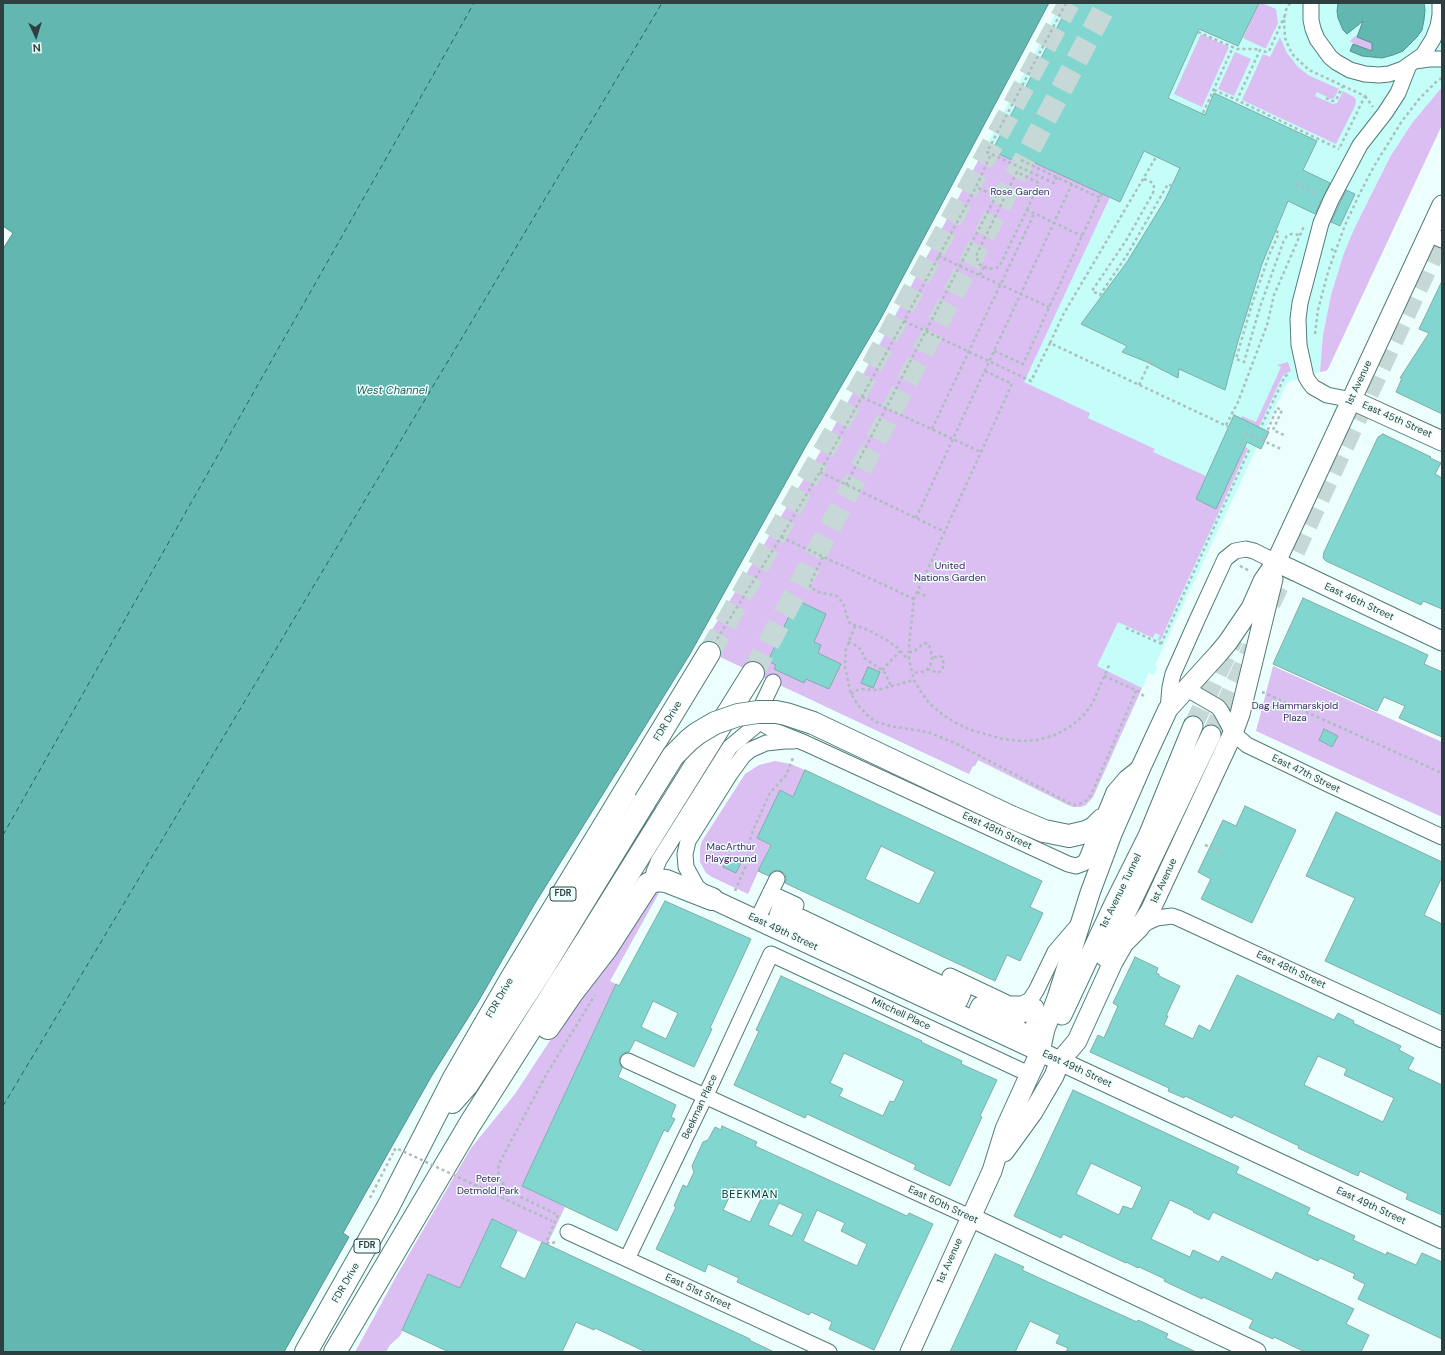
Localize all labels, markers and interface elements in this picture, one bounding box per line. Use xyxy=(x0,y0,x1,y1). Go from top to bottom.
north arrow xyxy=(16,16,56,56)
text: N xyxy=(32,41,41,55)
park label: Rose Garden xyxy=(990,186,1050,198)
street label: 1st Avenue xyxy=(1343,358,1375,408)
water label: West Channel xyxy=(357,384,427,398)
street label: East 45th Street xyxy=(1360,399,1434,441)
park label: United Nations Garden xyxy=(914,560,986,584)
street label: East 46th Street xyxy=(1322,581,1396,623)
street label: FDR Drive xyxy=(651,699,685,743)
park label: Dag Hammarskjold Plaza xyxy=(1252,700,1338,724)
street label: East 47th Street xyxy=(1270,752,1342,796)
street label: East 48th Street xyxy=(960,810,1034,852)
park label: MacArthur Playground xyxy=(705,841,757,864)
street label: 1st Avenue Tunnel xyxy=(1098,852,1144,930)
street label: 1st Avenue xyxy=(1148,856,1180,906)
road number: FDR xyxy=(550,887,576,901)
street label: East 49th Street xyxy=(746,911,820,953)
street label: East 48th Street xyxy=(1254,949,1328,991)
street label: FDR Drive xyxy=(484,976,516,1020)
street label: Mitchell Place xyxy=(870,995,932,1033)
street label: East 49th Street xyxy=(1040,1048,1114,1090)
street label: Beekman Place xyxy=(680,1073,720,1141)
park label: Peter Detmold Park xyxy=(457,1173,519,1196)
street label: East 50th Street xyxy=(906,1183,980,1227)
street label: East 49th Street xyxy=(1334,1185,1408,1227)
district label: BEEKMAN xyxy=(722,1188,778,1202)
street label: 1st Avenue xyxy=(935,1236,965,1286)
road number: FDR xyxy=(354,1239,380,1253)
street label: FDR Drive xyxy=(330,1261,362,1305)
street label: East 51st Street xyxy=(663,1271,733,1313)

